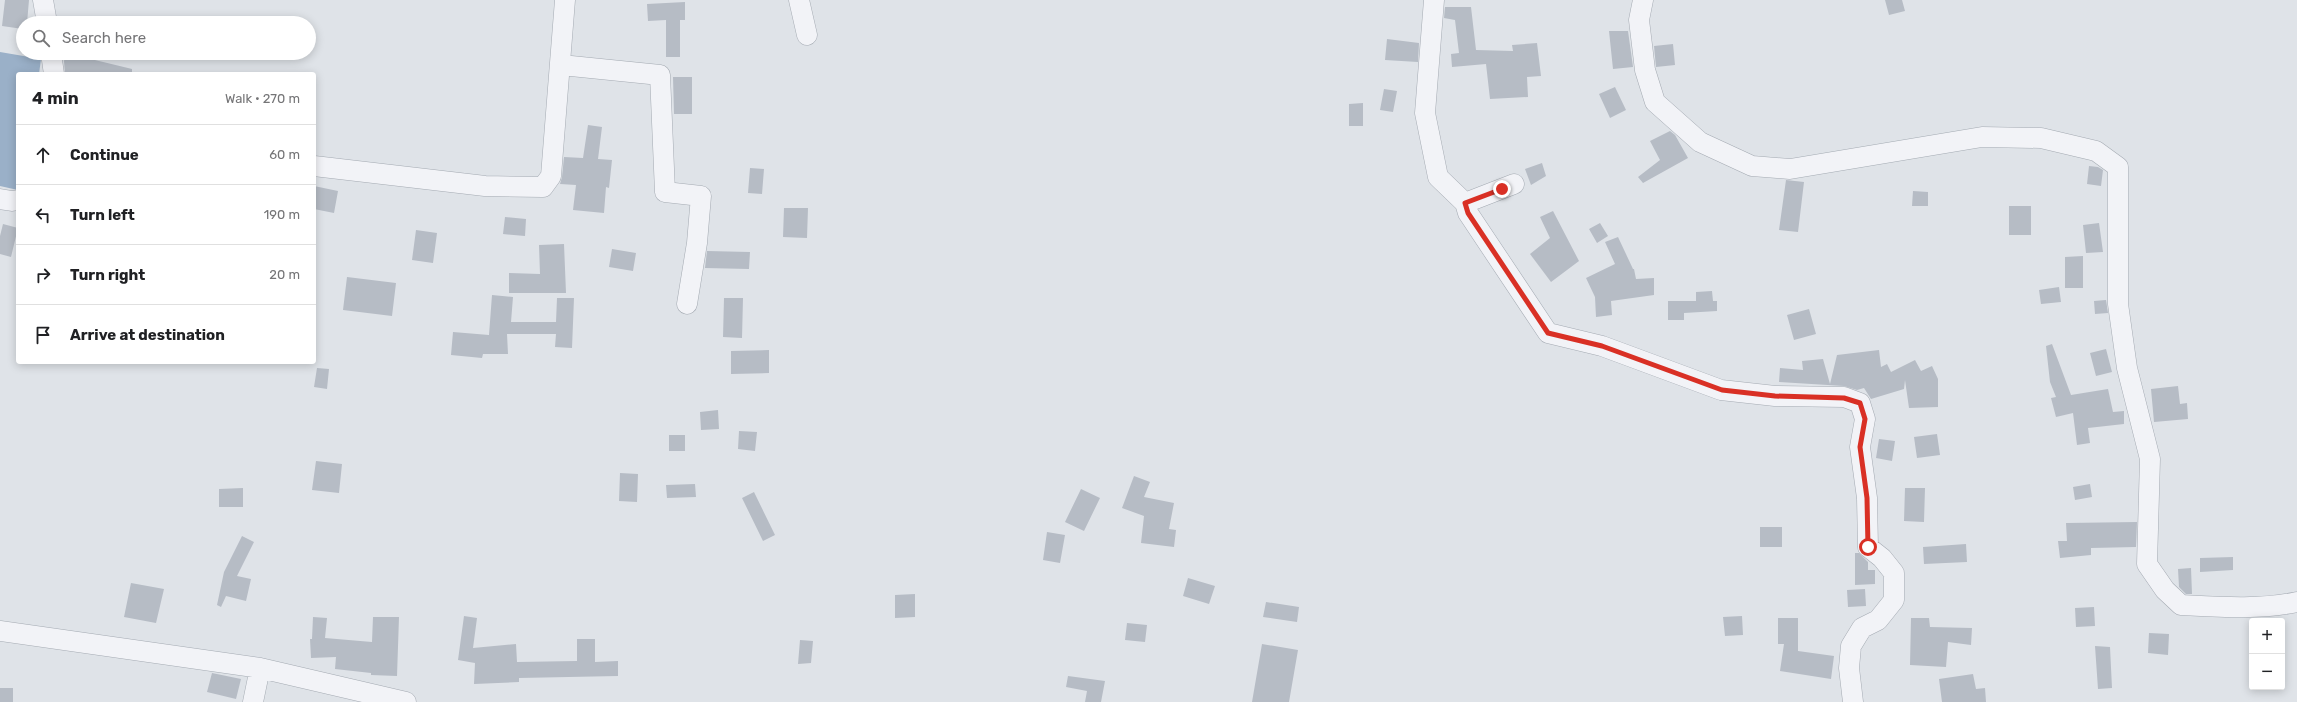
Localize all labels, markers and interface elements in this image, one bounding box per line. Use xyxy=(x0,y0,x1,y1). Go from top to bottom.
search box xyxy=(16,16,316,60)
icon: search xyxy=(30,27,52,49)
text: Search here xyxy=(62,29,146,47)
text: 4 min xyxy=(32,88,79,108)
text: Walk · 270 m xyxy=(225,91,300,106)
icon: ahead xyxy=(32,144,54,166)
text: Continue xyxy=(70,146,139,164)
text: 60 m xyxy=(269,147,300,162)
route end xyxy=(1493,180,1511,198)
icon: left xyxy=(32,204,54,226)
text: Turn left xyxy=(70,206,135,224)
text: 190 m xyxy=(264,207,300,222)
icon: right xyxy=(32,264,54,286)
text: Turn right xyxy=(70,266,145,284)
text: 20 m xyxy=(269,267,300,282)
icon: arrive xyxy=(32,324,54,346)
text: Arrive at destination xyxy=(70,326,225,344)
route start xyxy=(1859,538,1877,556)
map controls xyxy=(2249,618,2285,690)
button: + xyxy=(2249,618,2285,654)
button: − xyxy=(2249,654,2285,690)

